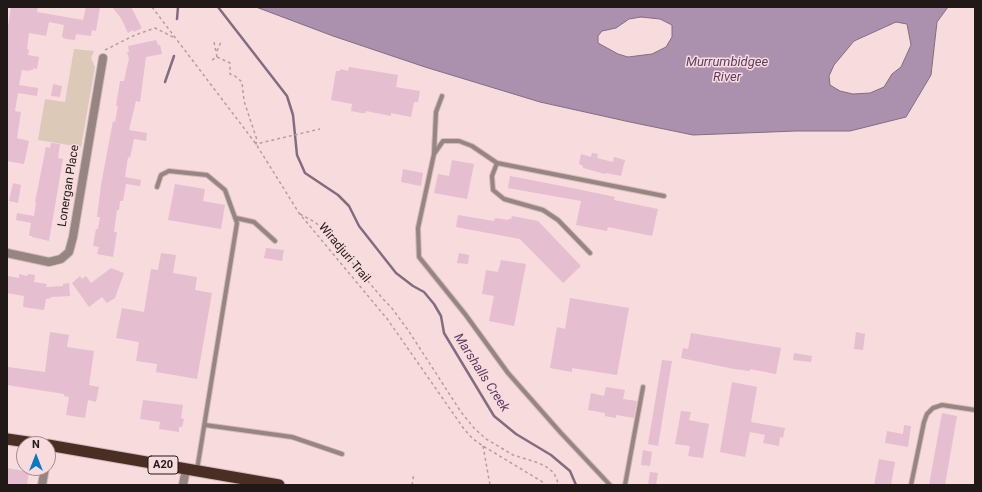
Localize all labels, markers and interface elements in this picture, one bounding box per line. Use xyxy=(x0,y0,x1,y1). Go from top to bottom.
water label: Murrumbidgee River xyxy=(686,55,768,86)
street label: Lonergan Place xyxy=(55,144,83,228)
street label: Wiradjuri Trail xyxy=(315,220,373,286)
water label: Marshalls Creek xyxy=(450,331,512,415)
north arrow xyxy=(16,436,56,476)
text: N xyxy=(32,438,40,451)
road number: A20 xyxy=(148,456,178,474)

